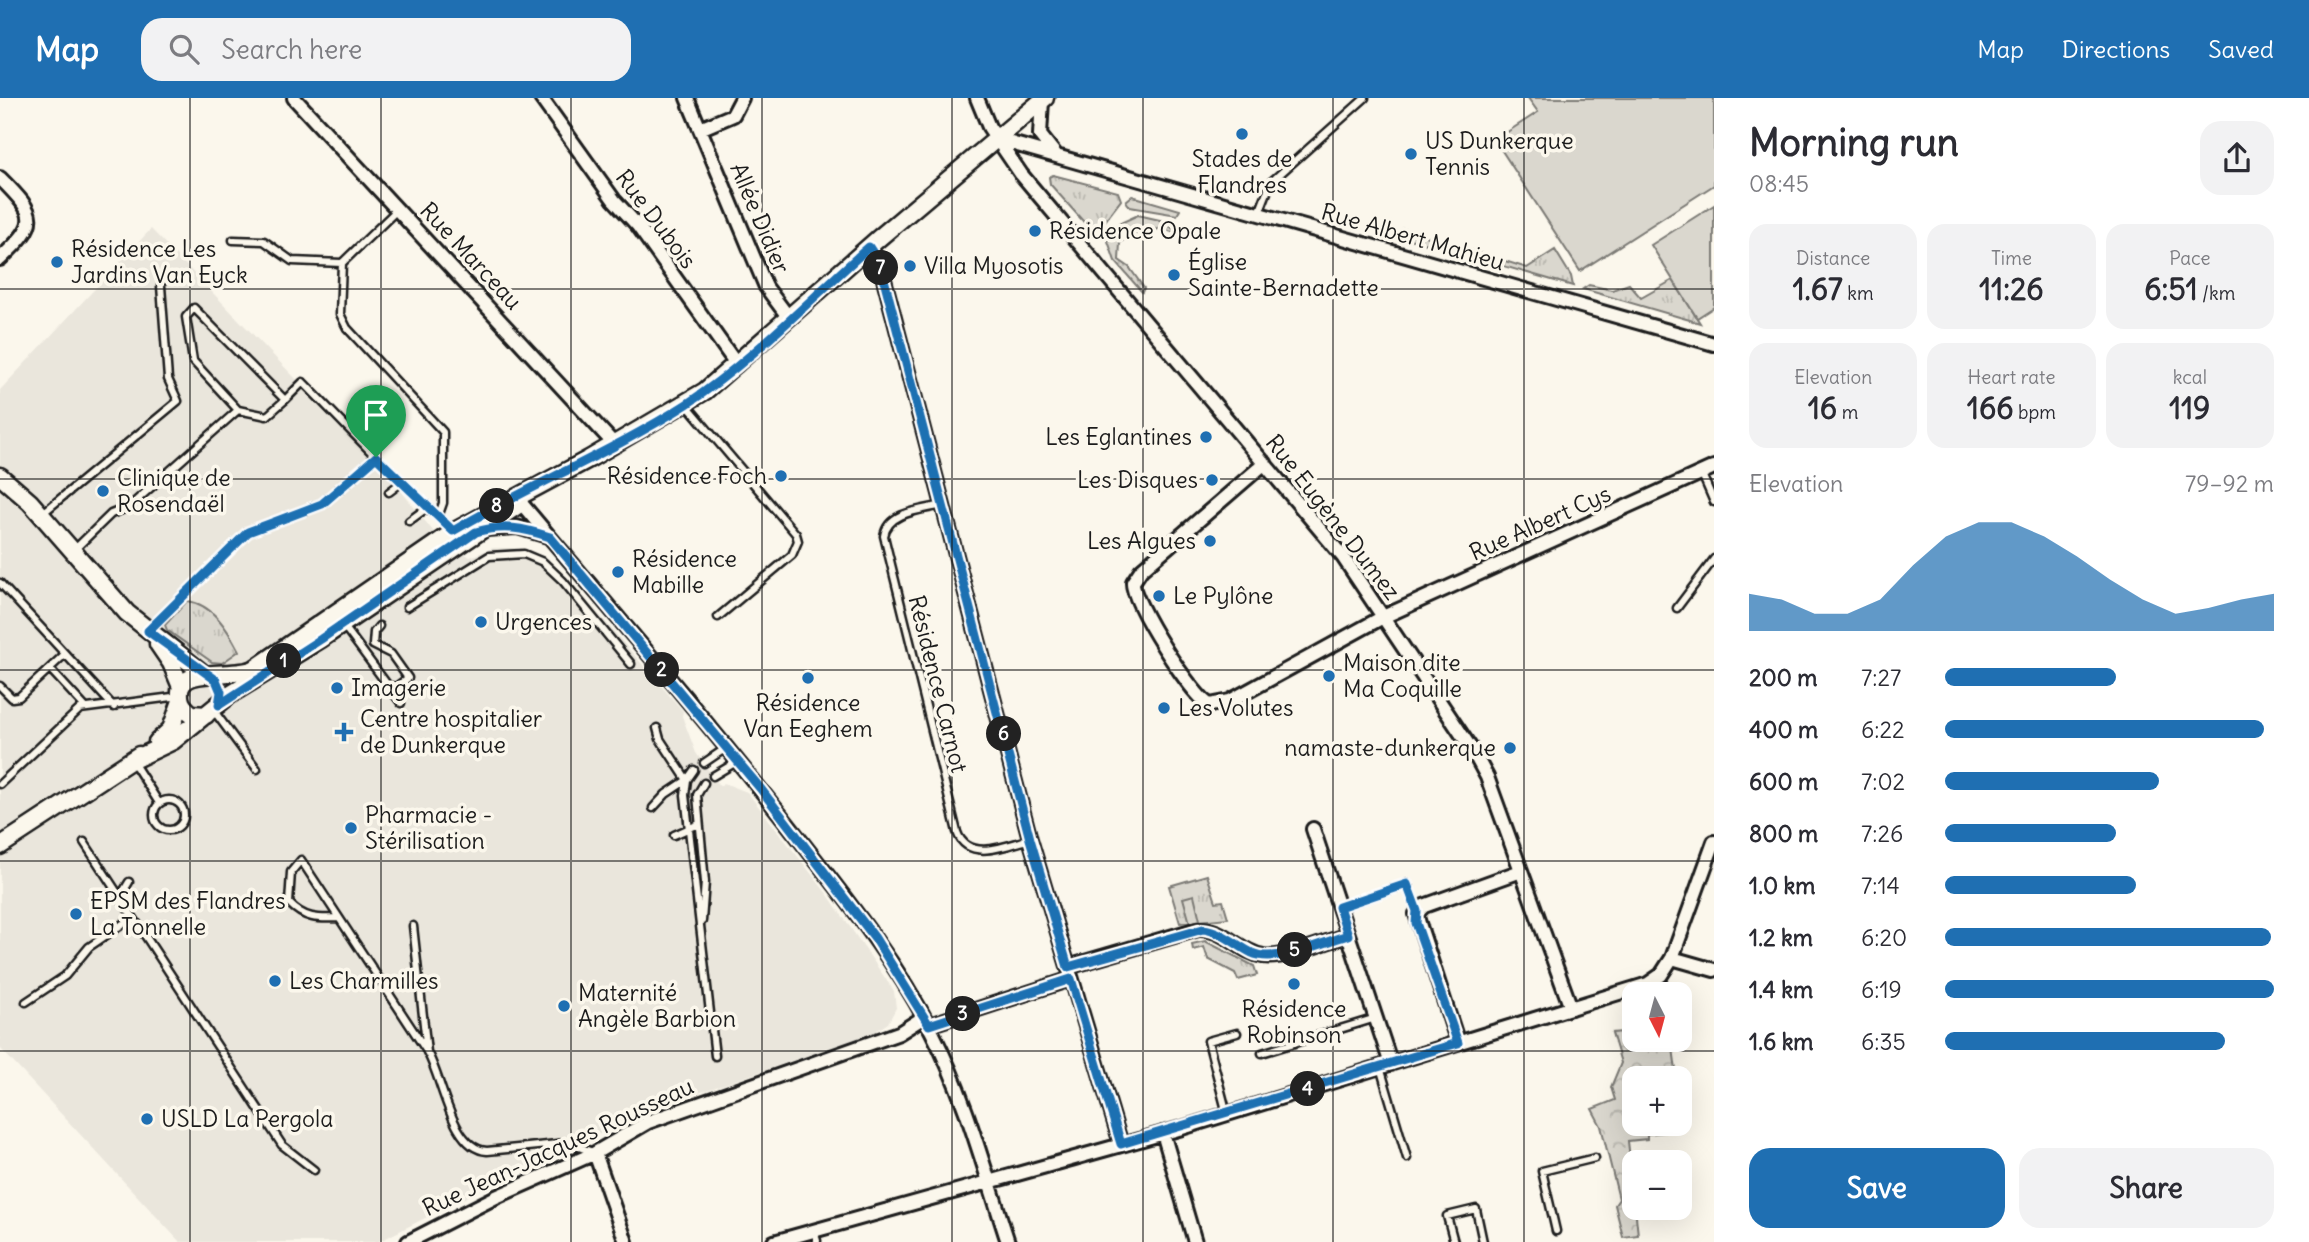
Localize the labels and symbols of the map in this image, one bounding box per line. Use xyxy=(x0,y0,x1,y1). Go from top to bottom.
marker: Stades de Flandres xyxy=(1234,126,1250,142)
place label: US Dunkerque Tennis xyxy=(1425,126,1574,181)
place label: Stades de Flandres xyxy=(1192,144,1292,199)
marker: US Dunkerque Tennis xyxy=(1403,146,1419,162)
street label: Allée Didier xyxy=(724,158,797,278)
street label: Rue Dubois xyxy=(610,163,703,274)
street label: Rue Marceau xyxy=(414,196,529,316)
street label: Rue Albert Mahieu xyxy=(1318,197,1508,277)
place label: Résidence Opale xyxy=(1049,216,1221,245)
marker: Résidence Opale xyxy=(1027,223,1043,239)
place label: Résidence Les Jardins Van Eyck xyxy=(71,234,248,289)
place label: Église Sainte-Bernadette xyxy=(1188,247,1379,302)
pin: 7 xyxy=(864,250,898,286)
place label: Villa Myosotis xyxy=(924,251,1064,280)
marker: Résidence Les Jardins Van Eyck xyxy=(49,254,65,270)
marker: Villa Myosotis xyxy=(902,258,918,274)
marker: Église Sainte-Bernadette xyxy=(1166,267,1182,283)
pin xyxy=(346,385,406,457)
place label: Les Eglantines xyxy=(1045,422,1192,451)
street label: Rue Eugène Dumez xyxy=(1260,428,1407,605)
marker: Les Eglantines xyxy=(1198,429,1214,445)
place label: Résidence Foch xyxy=(607,461,767,490)
place label: Clinique de Rosendaël xyxy=(117,463,231,518)
place label: Les Disques xyxy=(1077,465,1198,494)
marker: Résidence Foch xyxy=(773,468,789,484)
marker: Les Disques xyxy=(1204,472,1220,488)
street label: Rue Albert Cys xyxy=(1465,478,1615,567)
marker: Clinique de Rosendaël xyxy=(95,483,111,499)
pin: 8 xyxy=(480,488,514,524)
place label: Les Algues xyxy=(1087,526,1196,555)
marker: Les Algues xyxy=(1202,533,1218,549)
place label: Résidence Mabille xyxy=(632,544,737,599)
marker: Résidence Mabille xyxy=(610,564,626,580)
place label: Le Pylône xyxy=(1173,581,1273,610)
marker: Le Pylône xyxy=(1151,588,1167,604)
street label: Résidence Carnot xyxy=(902,592,975,776)
place label: Urgences xyxy=(495,607,592,636)
marker: Urgences xyxy=(473,614,489,630)
pin: 1 xyxy=(266,644,302,678)
place label: Maison dite Ma Coquille xyxy=(1343,648,1462,703)
pin: 2 xyxy=(644,652,680,688)
marker: Maison dite Ma Coquille xyxy=(1321,668,1337,684)
marker: Résidence Van Eeghem xyxy=(800,670,816,686)
place label: Imagerie xyxy=(351,673,446,702)
marker: Imagerie xyxy=(329,680,345,696)
place label: Résidence Van Eeghem xyxy=(743,688,873,743)
place label: Les Volutes xyxy=(1178,693,1293,722)
marker: Les Volutes xyxy=(1156,700,1172,716)
place label: Centre hospitalier de Dunkerque xyxy=(360,704,543,759)
pin: 6 xyxy=(986,716,1021,752)
marker: Centre hospitalier de Dunkerque xyxy=(334,722,354,742)
place label: namaste-dunkerque xyxy=(1284,733,1496,762)
marker: namaste-dunkerque xyxy=(1502,740,1518,756)
place label: Pharmacie - Stérilisation xyxy=(365,800,492,855)
marker: Pharmacie - Stérilisation xyxy=(343,820,359,836)
place label: EPSM des Flandres La Tonnelle xyxy=(90,886,286,941)
marker: EPSM des Flandres La Tonnelle xyxy=(68,906,84,922)
pin: 5 xyxy=(1278,932,1312,968)
place label: Les Charmilles xyxy=(289,966,439,995)
marker: Les Charmilles xyxy=(267,973,283,989)
marker: Résidence Robinson xyxy=(1286,976,1302,992)
place label: Maternité Angèle Barbion xyxy=(578,978,736,1033)
north arrow xyxy=(1622,982,1692,1052)
place label: Résidence Robinson xyxy=(1242,994,1346,1049)
pin: 3 xyxy=(946,996,981,1032)
marker: Maternité Angèle Barbion xyxy=(556,998,572,1014)
street label: Rue Jean-Jacques Rousseau xyxy=(418,1071,698,1222)
pin: 4 xyxy=(1290,1072,1326,1107)
place label: USLD La Pergola xyxy=(161,1104,333,1133)
marker: USLD La Pergola xyxy=(139,1111,155,1127)

